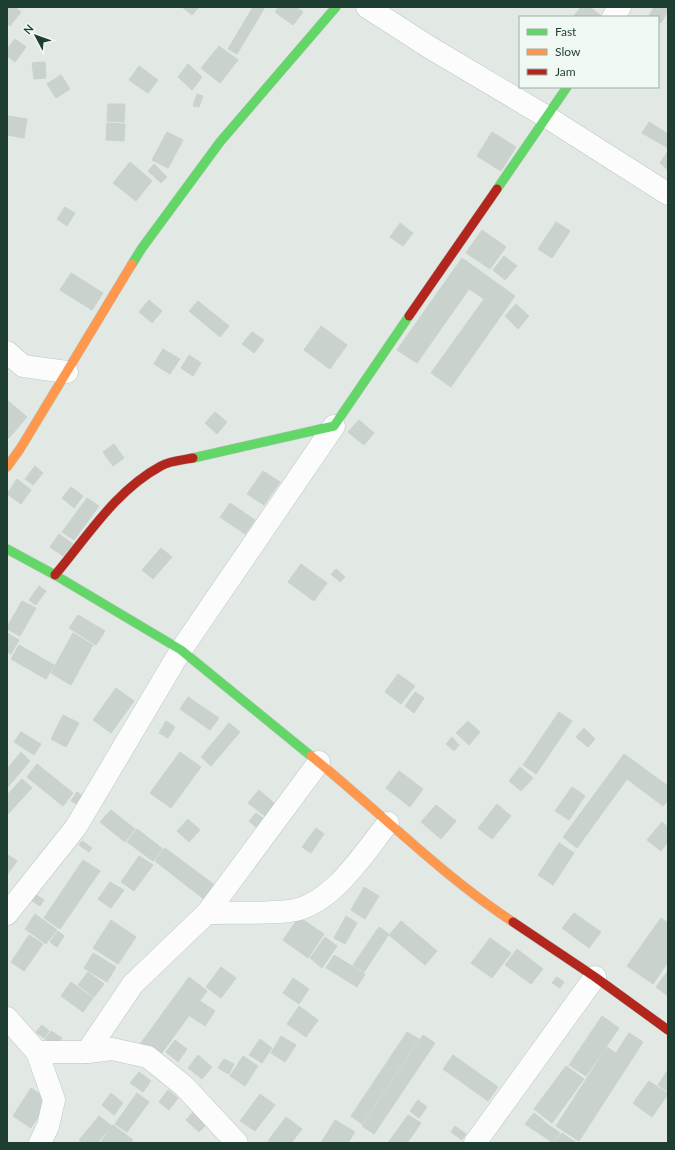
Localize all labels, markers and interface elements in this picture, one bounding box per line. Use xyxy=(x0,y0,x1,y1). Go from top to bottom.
north arrow xyxy=(16,16,56,56)
legend xyxy=(519,16,659,88)
text: N xyxy=(20,22,36,37)
text: Fast xyxy=(555,24,577,39)
text: Slow xyxy=(555,44,581,59)
text: Jam xyxy=(555,64,576,79)

